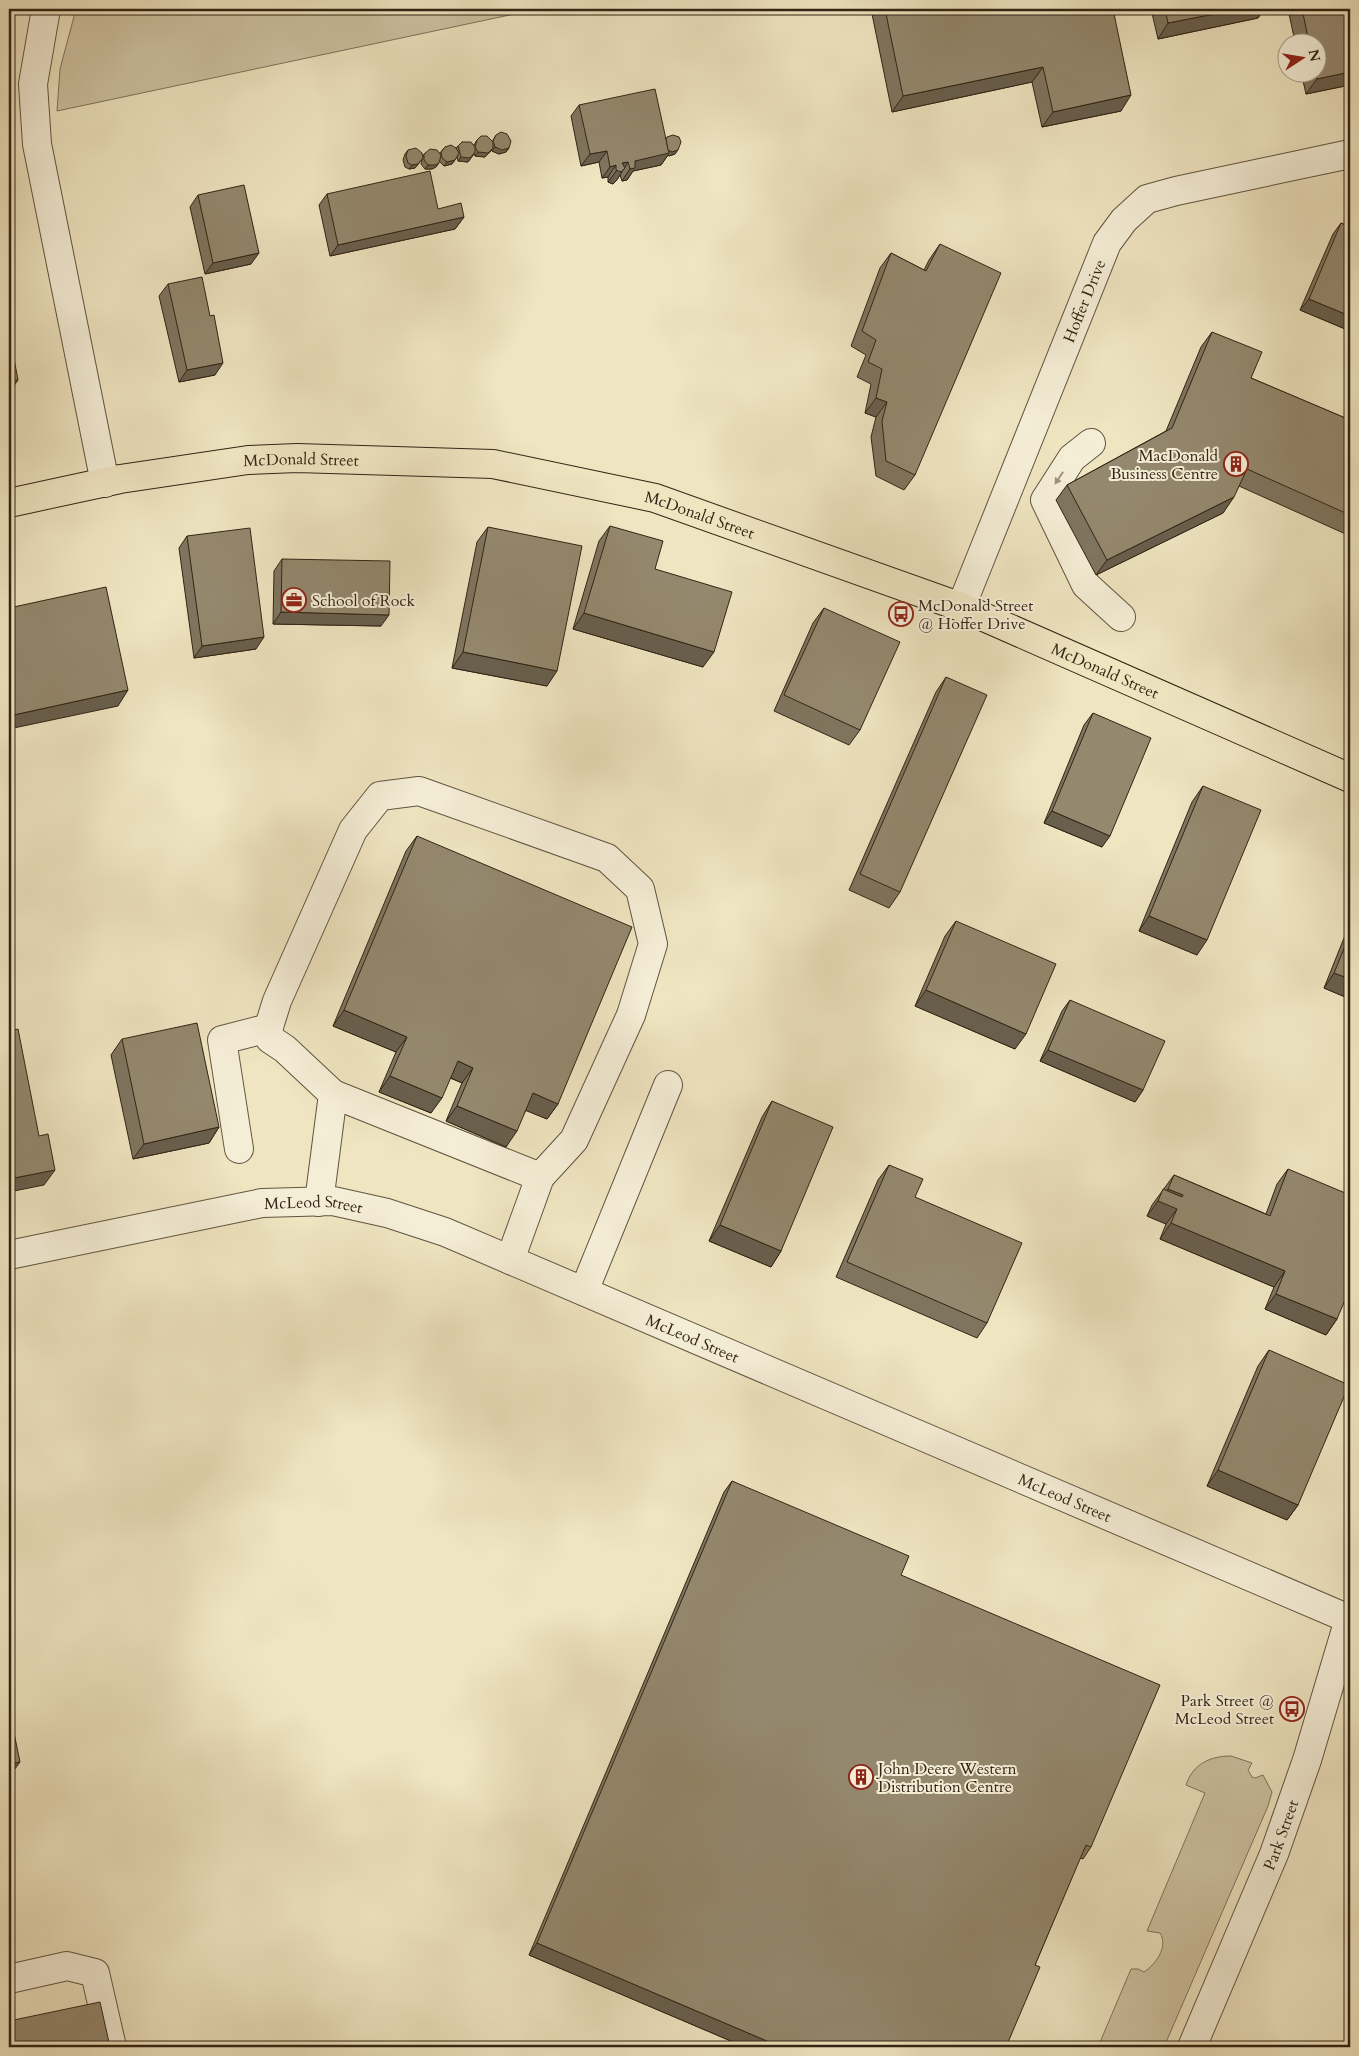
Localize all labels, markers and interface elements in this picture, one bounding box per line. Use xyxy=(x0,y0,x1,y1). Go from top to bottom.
north arrow xyxy=(1276,32,1326,82)
text: N xyxy=(1304,47,1325,63)
street label: Hoffer Drive xyxy=(1058,256,1111,346)
place label: MacDonald Business Centre xyxy=(1110,445,1218,485)
street label: McDonald Street xyxy=(243,448,359,472)
building icon: MacDonald Business Centre xyxy=(1223,451,1249,477)
one-way arrow xyxy=(1054,472,1063,485)
street label: McDonald Street xyxy=(642,486,757,545)
office icon: School of Rock xyxy=(281,587,307,613)
place label: School of Rock xyxy=(312,590,416,612)
place label: McDonald Street @ Hoffer Drive xyxy=(918,595,1033,635)
bus stop icon: McDonald Street @ Hoffer Drive xyxy=(888,601,914,627)
street label: McDonald Street xyxy=(1048,638,1162,705)
street label: McLeod Street xyxy=(264,1191,365,1219)
street label: McLeod Street xyxy=(642,1309,742,1369)
street label: McLeod Street xyxy=(1015,1469,1115,1528)
place label: Park Street @ McLeod Street xyxy=(1175,1690,1274,1730)
bus stop icon: Park Street @ McLeod Street xyxy=(1279,1696,1305,1722)
place label: John Deere Western Distribution Centre xyxy=(876,1758,1017,1798)
building icon: John Deere Western Distribution Centre xyxy=(848,1764,874,1790)
street label: Park Street xyxy=(1258,1797,1304,1874)

